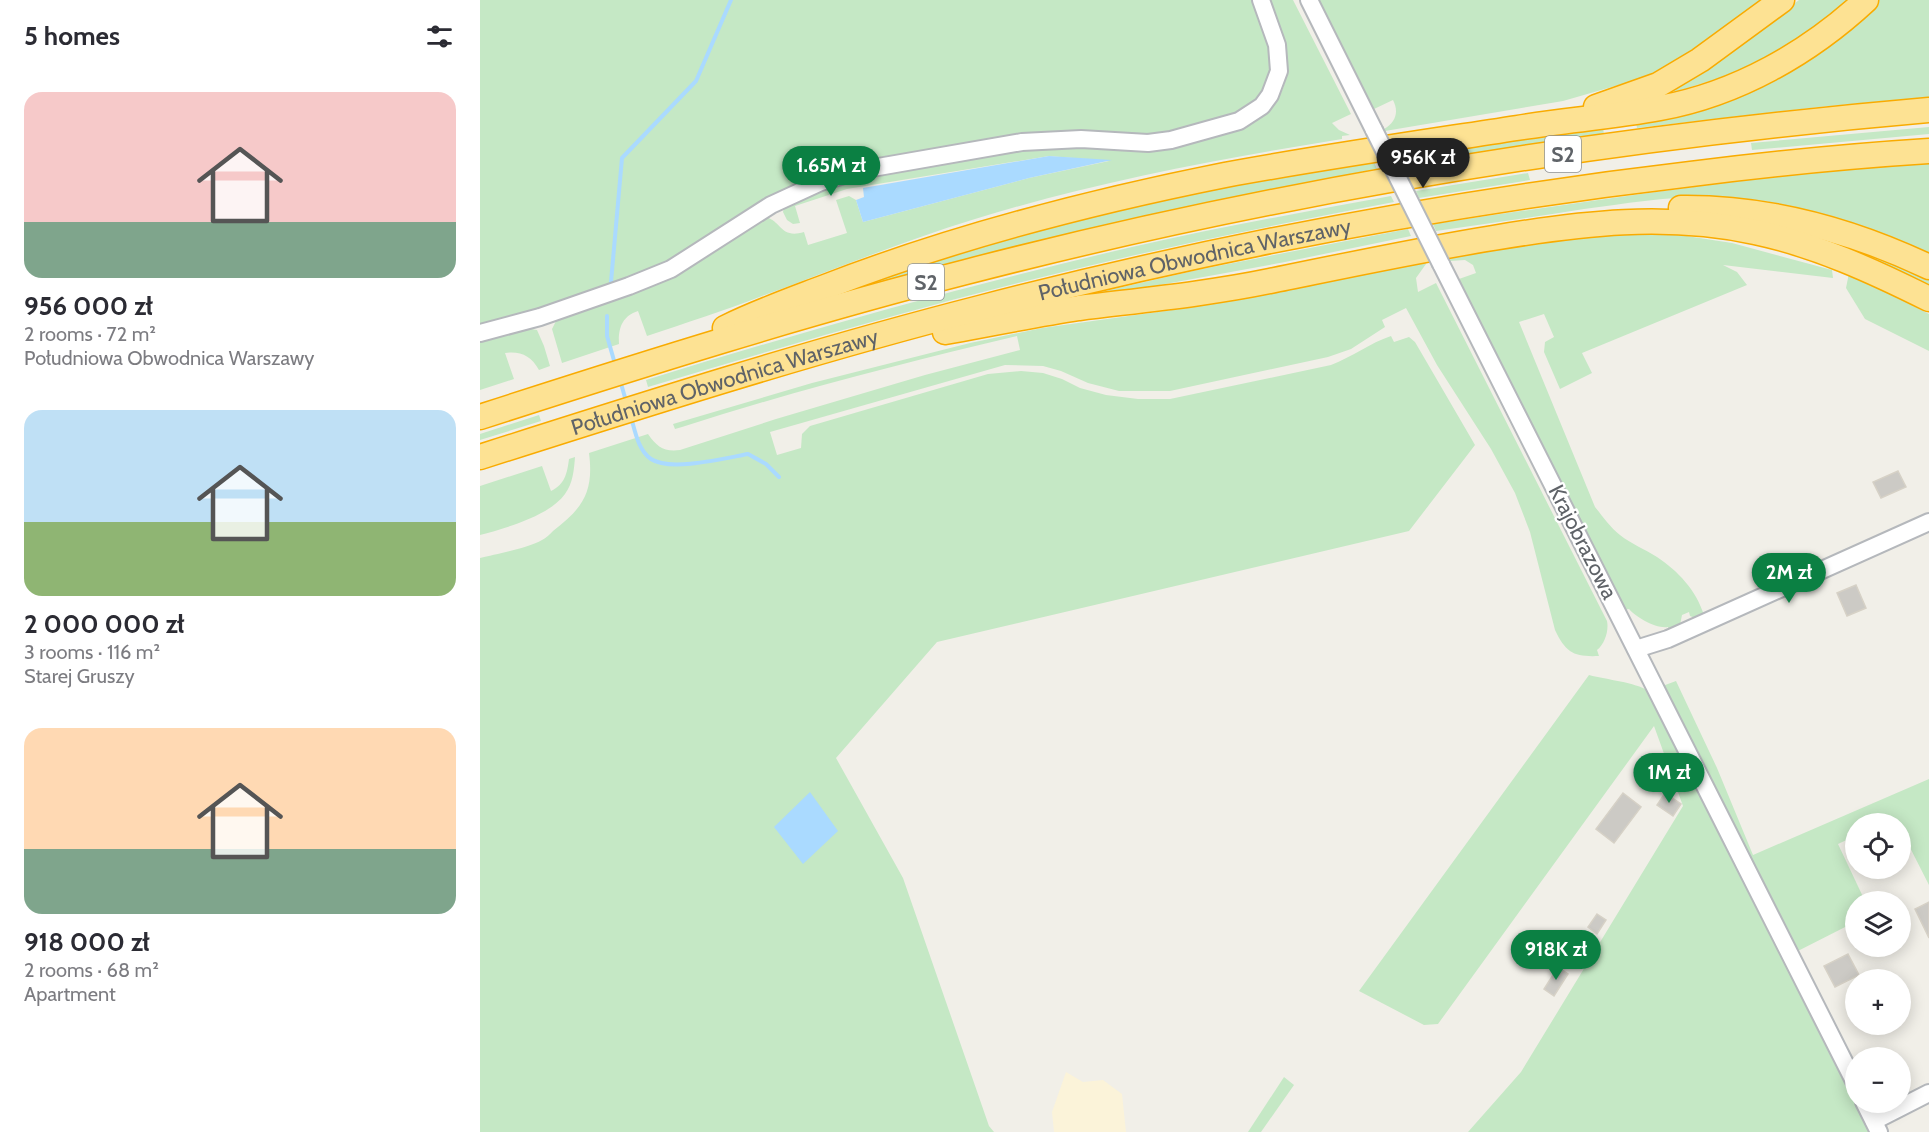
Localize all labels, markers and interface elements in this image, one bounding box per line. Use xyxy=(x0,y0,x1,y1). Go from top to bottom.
text: 5 homes xyxy=(24,20,120,52)
icon: filters xyxy=(423,20,456,53)
icon: home xyxy=(186,131,294,239)
road number: S2 xyxy=(1545,136,1581,172)
pin: 956K zł xyxy=(1368,138,1478,189)
text: 956K zł xyxy=(1391,145,1455,169)
pin: 1.65M zł xyxy=(769,146,893,197)
text: 1.65M zł xyxy=(796,153,866,177)
street label: Południowa Obwodnica Warszawy xyxy=(1035,212,1353,306)
road number: S2 xyxy=(908,264,944,300)
text: 956 000 zł xyxy=(24,290,153,322)
text: 2 rooms · 72 m² xyxy=(24,322,156,346)
street label: Południowa Obwodnica Warszawy xyxy=(568,322,881,441)
text: Południowa Obwodnica Warszawy xyxy=(24,346,314,370)
icon: home xyxy=(186,449,294,557)
street label: Krajobrazowa xyxy=(1543,480,1624,604)
pin: 2M zł xyxy=(1747,553,1831,604)
text: 2M zł xyxy=(1766,560,1812,584)
text: 2 000 000 zł xyxy=(24,608,184,640)
text: 3 rooms · 116 m² xyxy=(24,640,160,664)
text: Starej Gruszy xyxy=(24,664,135,688)
pin: 1M zł xyxy=(1627,753,1711,804)
text: 1M zł xyxy=(1647,760,1691,784)
icon: home xyxy=(186,767,294,875)
map controls xyxy=(1845,813,1911,1113)
button: locate xyxy=(1845,813,1911,879)
button: layers xyxy=(1845,891,1911,957)
text: 918 000 zł xyxy=(24,926,150,958)
pin: 918K zł xyxy=(1501,930,1611,981)
text: 918K zł xyxy=(1525,937,1587,961)
text: 2 rooms · 68 m² xyxy=(24,958,159,982)
button: + xyxy=(1845,969,1911,1035)
text: Apartment xyxy=(24,982,116,1006)
button: − xyxy=(1845,1047,1911,1113)

